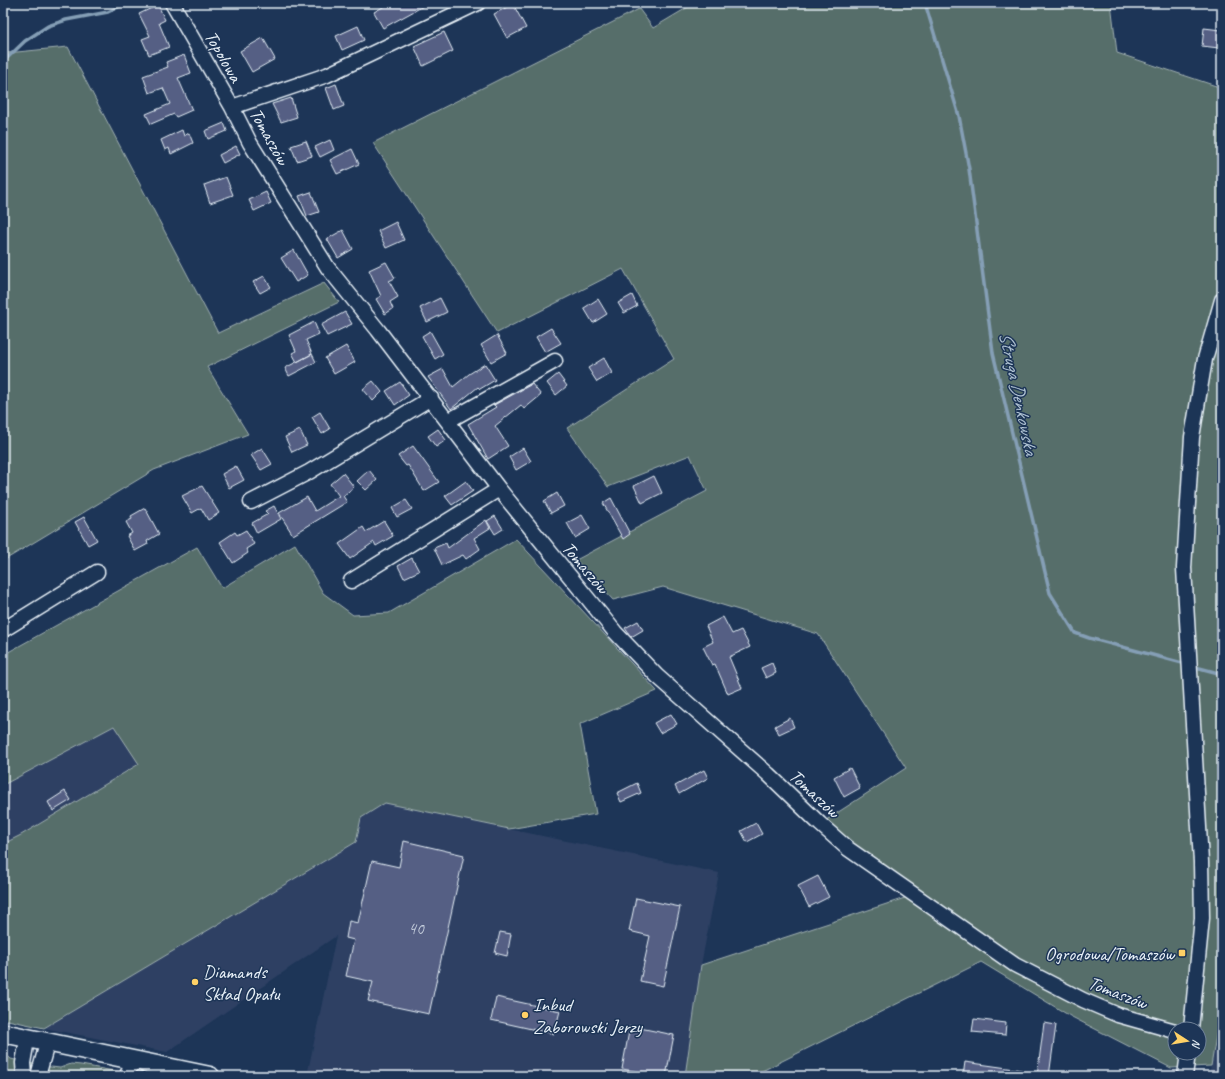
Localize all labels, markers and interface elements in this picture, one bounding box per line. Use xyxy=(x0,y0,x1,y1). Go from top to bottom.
street label: Topolowa xyxy=(199,26,248,88)
street label: Tomaszów xyxy=(244,104,295,171)
water label: Struga Denkowska xyxy=(993,329,1044,459)
street label: Tomaszów xyxy=(556,537,615,600)
street label: Tomaszów xyxy=(784,764,846,825)
house number: 40 xyxy=(408,918,425,939)
place label: Ogrodowa/Tomaszów xyxy=(1045,942,1176,966)
marker: Ogrodowa/Tomaszów xyxy=(1177,948,1187,958)
place label: Diamands Skład Opału xyxy=(203,960,281,1006)
street label: Tomaszów xyxy=(1085,971,1152,1016)
marker: Diamands Skład Opału xyxy=(190,977,200,987)
place label: Inbud Zaborowski Jerzy xyxy=(533,993,644,1039)
marker: Inbud Zaborowski Jerzy xyxy=(520,1010,530,1020)
north arrow xyxy=(1167,1021,1207,1061)
text: N xyxy=(1189,1038,1204,1050)

